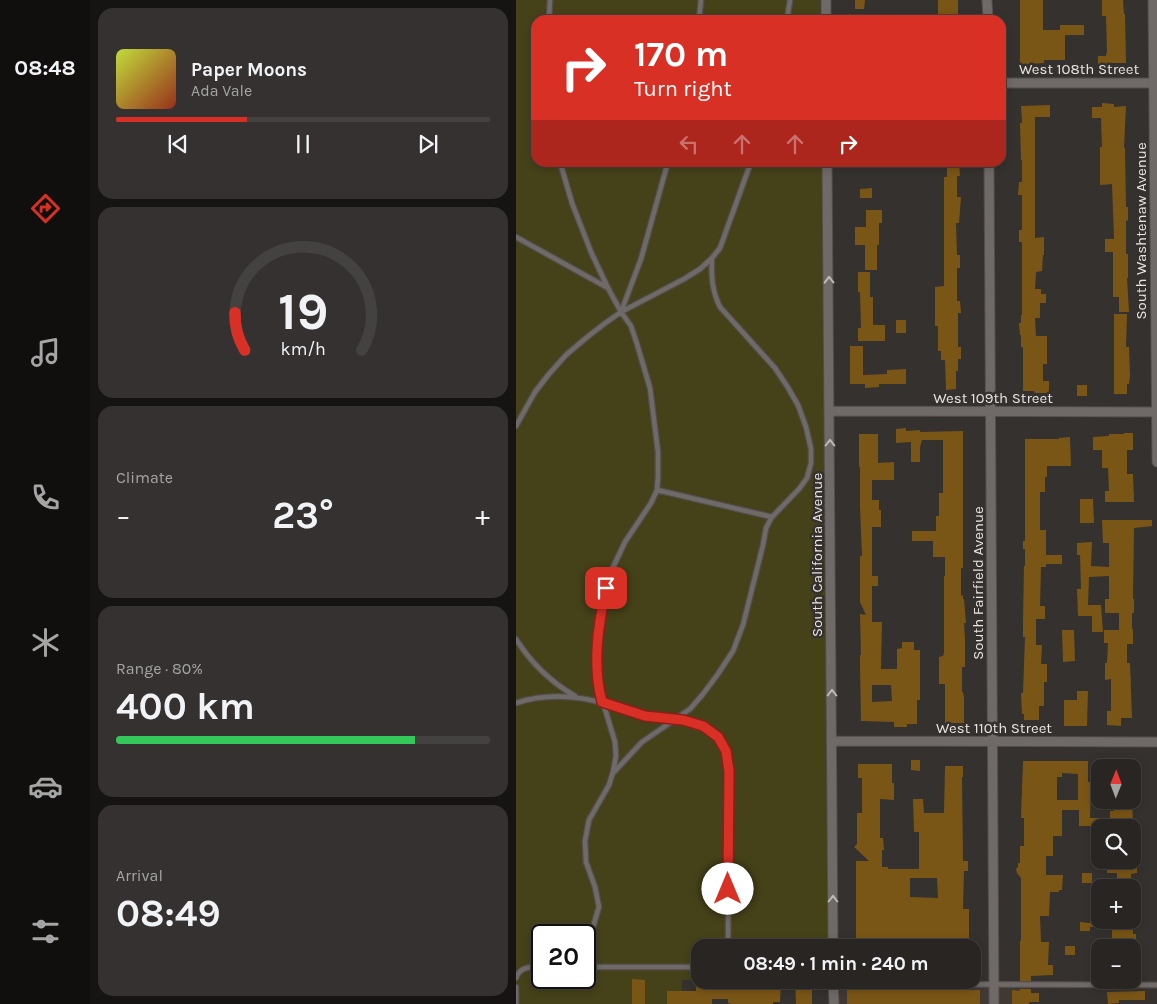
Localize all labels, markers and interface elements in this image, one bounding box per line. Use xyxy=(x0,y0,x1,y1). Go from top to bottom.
text: 170 m xyxy=(634,34,728,75)
icon: right xyxy=(551,35,616,100)
text: 08:48 xyxy=(14,55,76,81)
text: Paper Moons xyxy=(191,59,307,81)
street label: West 108th Street xyxy=(1019,60,1139,78)
text: Turn right xyxy=(634,76,732,102)
text: Ada Vale xyxy=(191,81,252,100)
icon: previous xyxy=(164,130,192,158)
icon: pause xyxy=(289,130,317,158)
icon: next xyxy=(414,130,442,158)
icon: left xyxy=(675,130,703,158)
icon: ahead xyxy=(728,130,756,158)
icon: ahead xyxy=(781,130,809,158)
icon: right xyxy=(834,130,862,158)
street label: South Washtenaw Avenue xyxy=(1132,142,1150,320)
icon: directions xyxy=(28,191,63,226)
one-way arrow xyxy=(824,276,834,284)
text: 19 xyxy=(278,281,328,342)
icon: music xyxy=(28,335,63,370)
text: km/h xyxy=(280,339,326,360)
street label: West 109th Street xyxy=(933,389,1053,407)
one-way arrow xyxy=(825,438,835,446)
text: Climate xyxy=(116,468,173,487)
street label: South California Avenue xyxy=(808,473,826,637)
icon: phone xyxy=(28,480,63,515)
text: 23° xyxy=(272,493,334,538)
text: − xyxy=(116,499,131,532)
text: + xyxy=(475,499,490,532)
street label: South Fairfield Avenue xyxy=(969,506,987,660)
pin xyxy=(585,567,627,609)
icon: arrive xyxy=(592,574,620,602)
icon: climate xyxy=(28,625,63,660)
text: Range · 80% xyxy=(116,659,203,678)
text: 400 km xyxy=(116,684,255,729)
one-way arrow xyxy=(827,688,837,696)
street label: West 110th Street xyxy=(936,719,1052,737)
north arrow xyxy=(1091,759,1141,809)
map controls xyxy=(1091,759,1141,989)
icon: car xyxy=(28,769,63,804)
button: search xyxy=(1091,819,1141,869)
position arrow xyxy=(701,862,753,914)
text: Arrival xyxy=(116,866,163,885)
button: + xyxy=(1091,879,1141,929)
text: 08:49 xyxy=(116,891,221,936)
one-way arrow xyxy=(828,895,838,902)
icon: filters xyxy=(28,914,63,949)
speed limit sign: 20 xyxy=(531,924,596,989)
button: − xyxy=(1091,939,1141,989)
text: 08:49 · 1 min · 240 m xyxy=(743,953,929,975)

